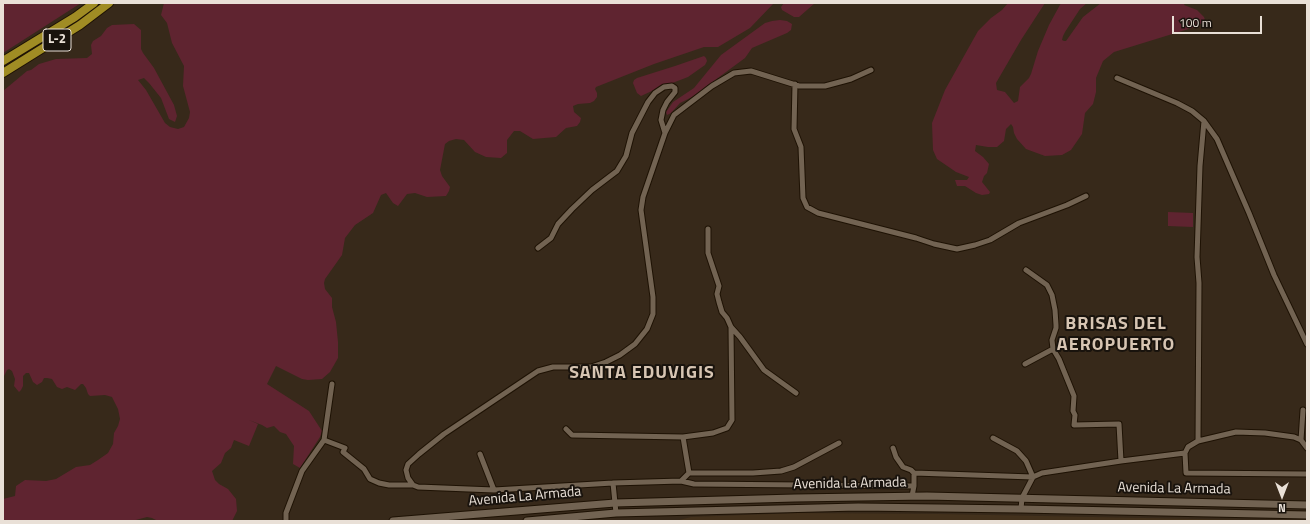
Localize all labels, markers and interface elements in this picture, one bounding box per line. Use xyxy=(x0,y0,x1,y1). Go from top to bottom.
scale bar xyxy=(1174,8,1264,34)
text: 100 m xyxy=(1179,13,1212,32)
road number: L-2 xyxy=(43,29,71,51)
district label: BRISAS DEL AEROPUERTO xyxy=(1057,314,1175,356)
district label: SANTA EDUVIGIS xyxy=(569,363,715,385)
street label: Avenida La Armada xyxy=(793,475,907,493)
north arrow xyxy=(1262,476,1302,516)
street label: Avenida La Armada xyxy=(1117,480,1231,498)
street label: Avenida La Armada xyxy=(468,484,582,510)
text: N xyxy=(1278,500,1286,516)

